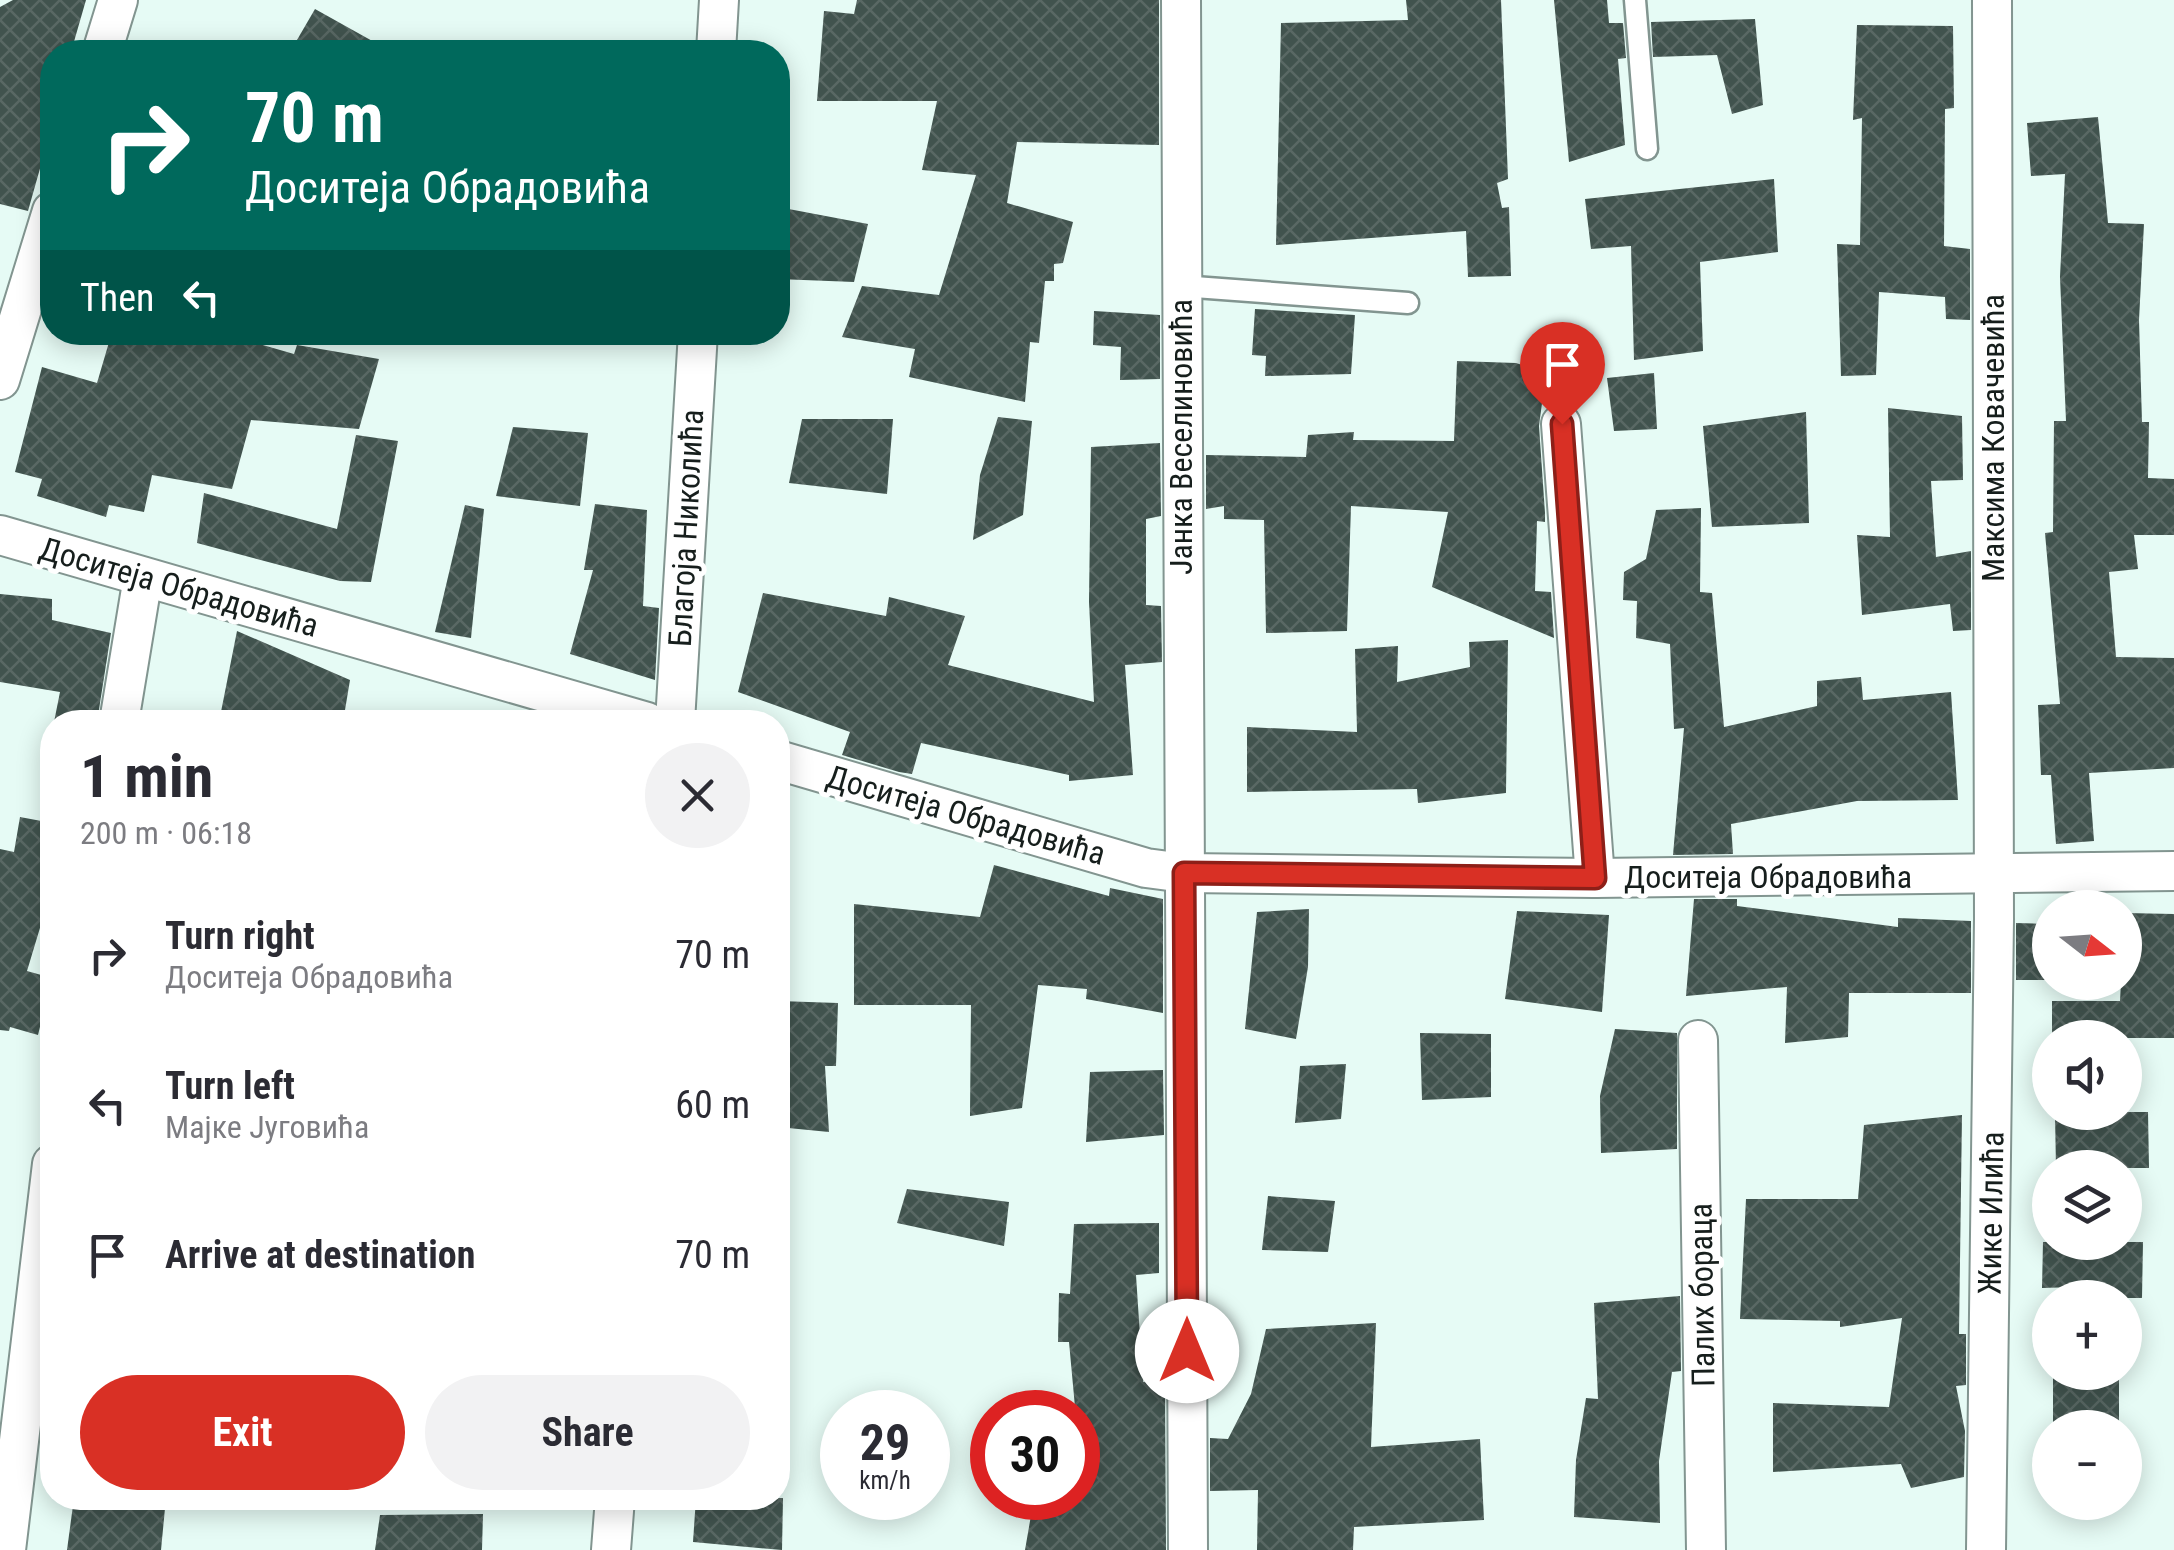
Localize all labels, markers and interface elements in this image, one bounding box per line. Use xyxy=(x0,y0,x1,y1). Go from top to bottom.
text: 70 m xyxy=(245,77,384,159)
icon: right xyxy=(80,80,210,210)
text: Доситеја Обрадовића xyxy=(245,161,650,214)
icon: left xyxy=(174,270,229,325)
text: Then xyxy=(80,276,154,320)
street label: Максима Ковачевића xyxy=(1974,294,2012,582)
street label: Јанка Веселиновића xyxy=(1162,299,1200,575)
pin xyxy=(1520,322,1605,425)
icon: arrive xyxy=(1535,337,1590,392)
street label: Благоја Николића xyxy=(661,408,711,648)
street label: Доситеја Обрадовића xyxy=(35,529,323,645)
text: 1 min xyxy=(80,741,213,812)
button: close xyxy=(645,743,750,848)
street label: Доситеја Обрадовића xyxy=(822,757,1110,873)
text: 200 m · 06:18 xyxy=(80,814,252,852)
street label: Доситеја Обрадовића xyxy=(1624,858,1912,896)
north arrow xyxy=(2032,890,2142,1000)
map controls xyxy=(2032,890,2142,1520)
text: Turn right xyxy=(165,914,315,958)
icon: right xyxy=(80,928,135,983)
text: 70 m xyxy=(675,933,750,977)
text: Доситеја Обрадовића xyxy=(165,958,453,996)
button: sound xyxy=(2032,1020,2142,1130)
text: Turn left xyxy=(165,1064,295,1108)
icon: left xyxy=(80,1078,135,1133)
text: 60 m xyxy=(675,1083,750,1127)
text: Мајке Југовића xyxy=(165,1108,369,1146)
street label: Жике Илића xyxy=(1971,1131,2011,1295)
button: layers xyxy=(2032,1150,2142,1260)
street label: Палих бораца xyxy=(1681,1203,1723,1387)
icon: arrive xyxy=(80,1228,135,1283)
text: Arrive at destination xyxy=(165,1233,475,1277)
text: 70 m xyxy=(675,1233,750,1277)
button: + xyxy=(2032,1280,2142,1390)
position arrow xyxy=(1135,1299,1239,1403)
button: Exit xyxy=(80,1375,405,1490)
button: Share xyxy=(425,1375,750,1490)
speed limit sign: 30 xyxy=(970,1390,1100,1520)
button: − xyxy=(2032,1410,2142,1520)
text: 29 xyxy=(860,1414,910,1472)
text: km/h xyxy=(859,1466,911,1495)

